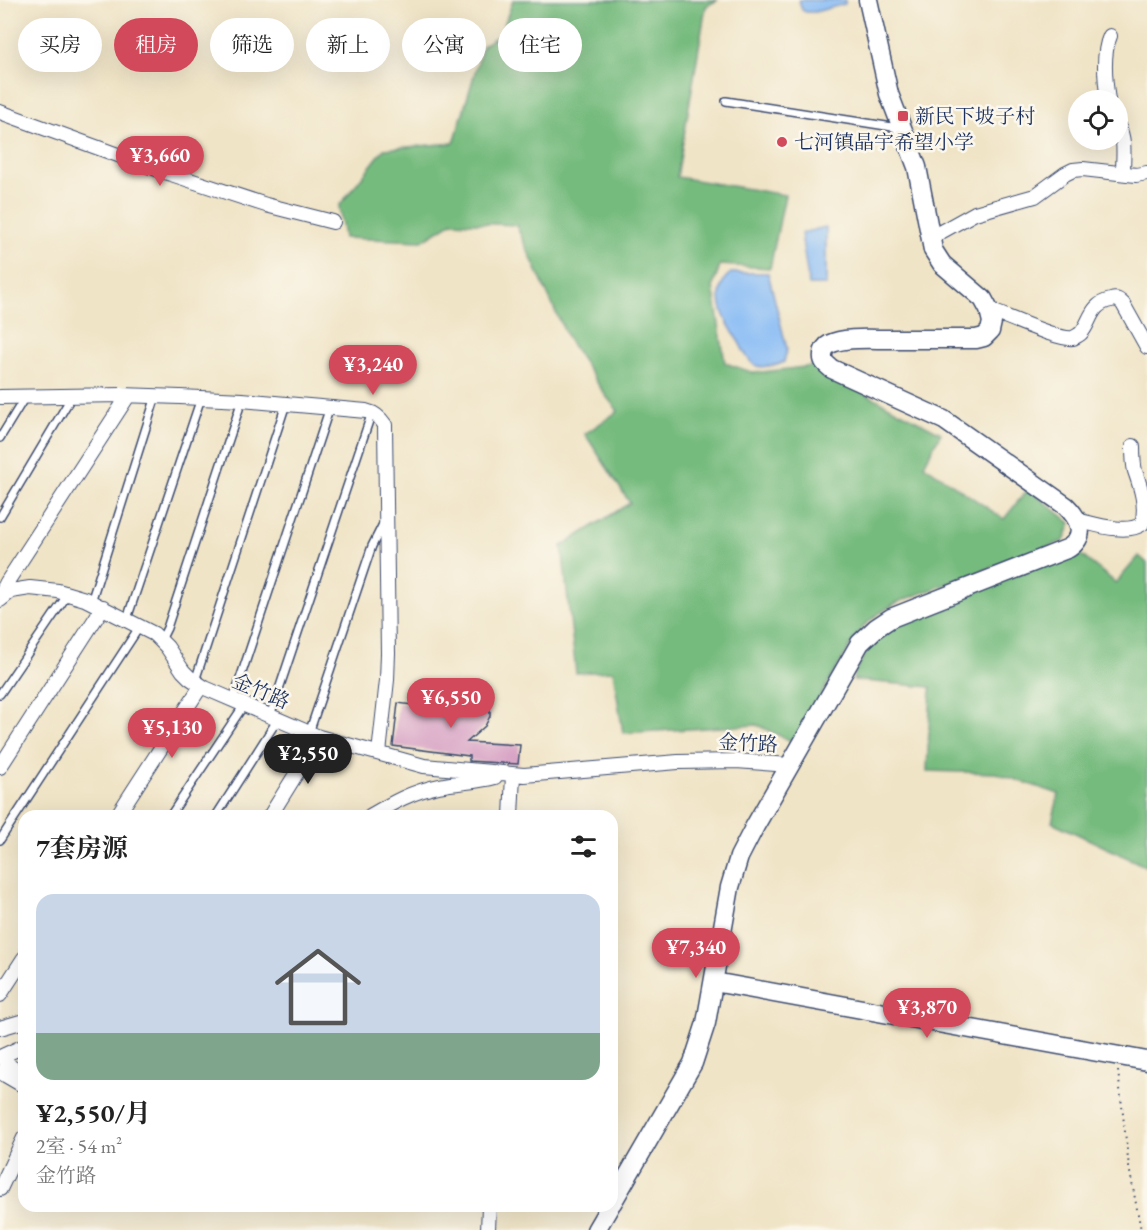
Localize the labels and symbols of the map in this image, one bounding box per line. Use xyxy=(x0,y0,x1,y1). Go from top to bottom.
place label: 新民下坡子村 xyxy=(915,103,1035,129)
marker: 新民下坡子村 xyxy=(896,109,910,123)
place label: 七河镇晶宇希望小学 xyxy=(794,129,974,155)
marker: 七河镇晶宇希望小学 xyxy=(775,135,789,149)
pin: ¥3,660 xyxy=(111,136,209,187)
pin: ¥3,240 xyxy=(324,345,422,396)
street label: 金竹路 xyxy=(228,667,294,715)
pin: ¥6,550 xyxy=(402,678,500,729)
pin: ¥5,130 xyxy=(123,708,221,759)
street label: 金竹路 xyxy=(717,728,779,758)
pin: ¥2,550 xyxy=(259,734,357,785)
pin: ¥7,340 xyxy=(647,928,745,979)
pin: ¥3,870 xyxy=(878,988,976,1039)

